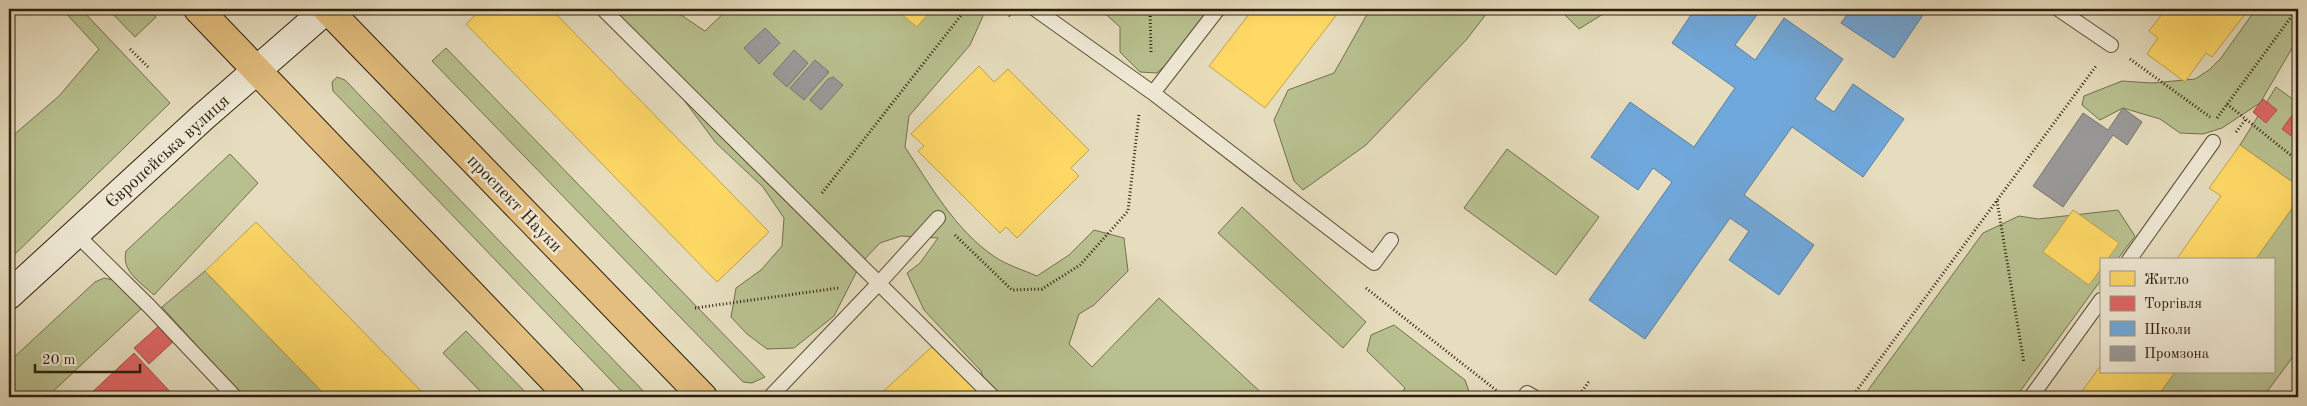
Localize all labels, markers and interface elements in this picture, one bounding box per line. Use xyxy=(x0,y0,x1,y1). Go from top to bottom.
street label: Європейська вулиця xyxy=(102,92,233,212)
street label: проспект Науки xyxy=(463,151,565,256)
legend xyxy=(2100,258,2274,374)
text: Житло xyxy=(2144,273,2189,288)
text: Торгівля xyxy=(2144,297,2202,312)
text: Школи xyxy=(2144,323,2191,338)
scale bar xyxy=(35,341,140,373)
text: Промзона xyxy=(2144,347,2210,362)
text: 20 m xyxy=(42,353,76,368)

